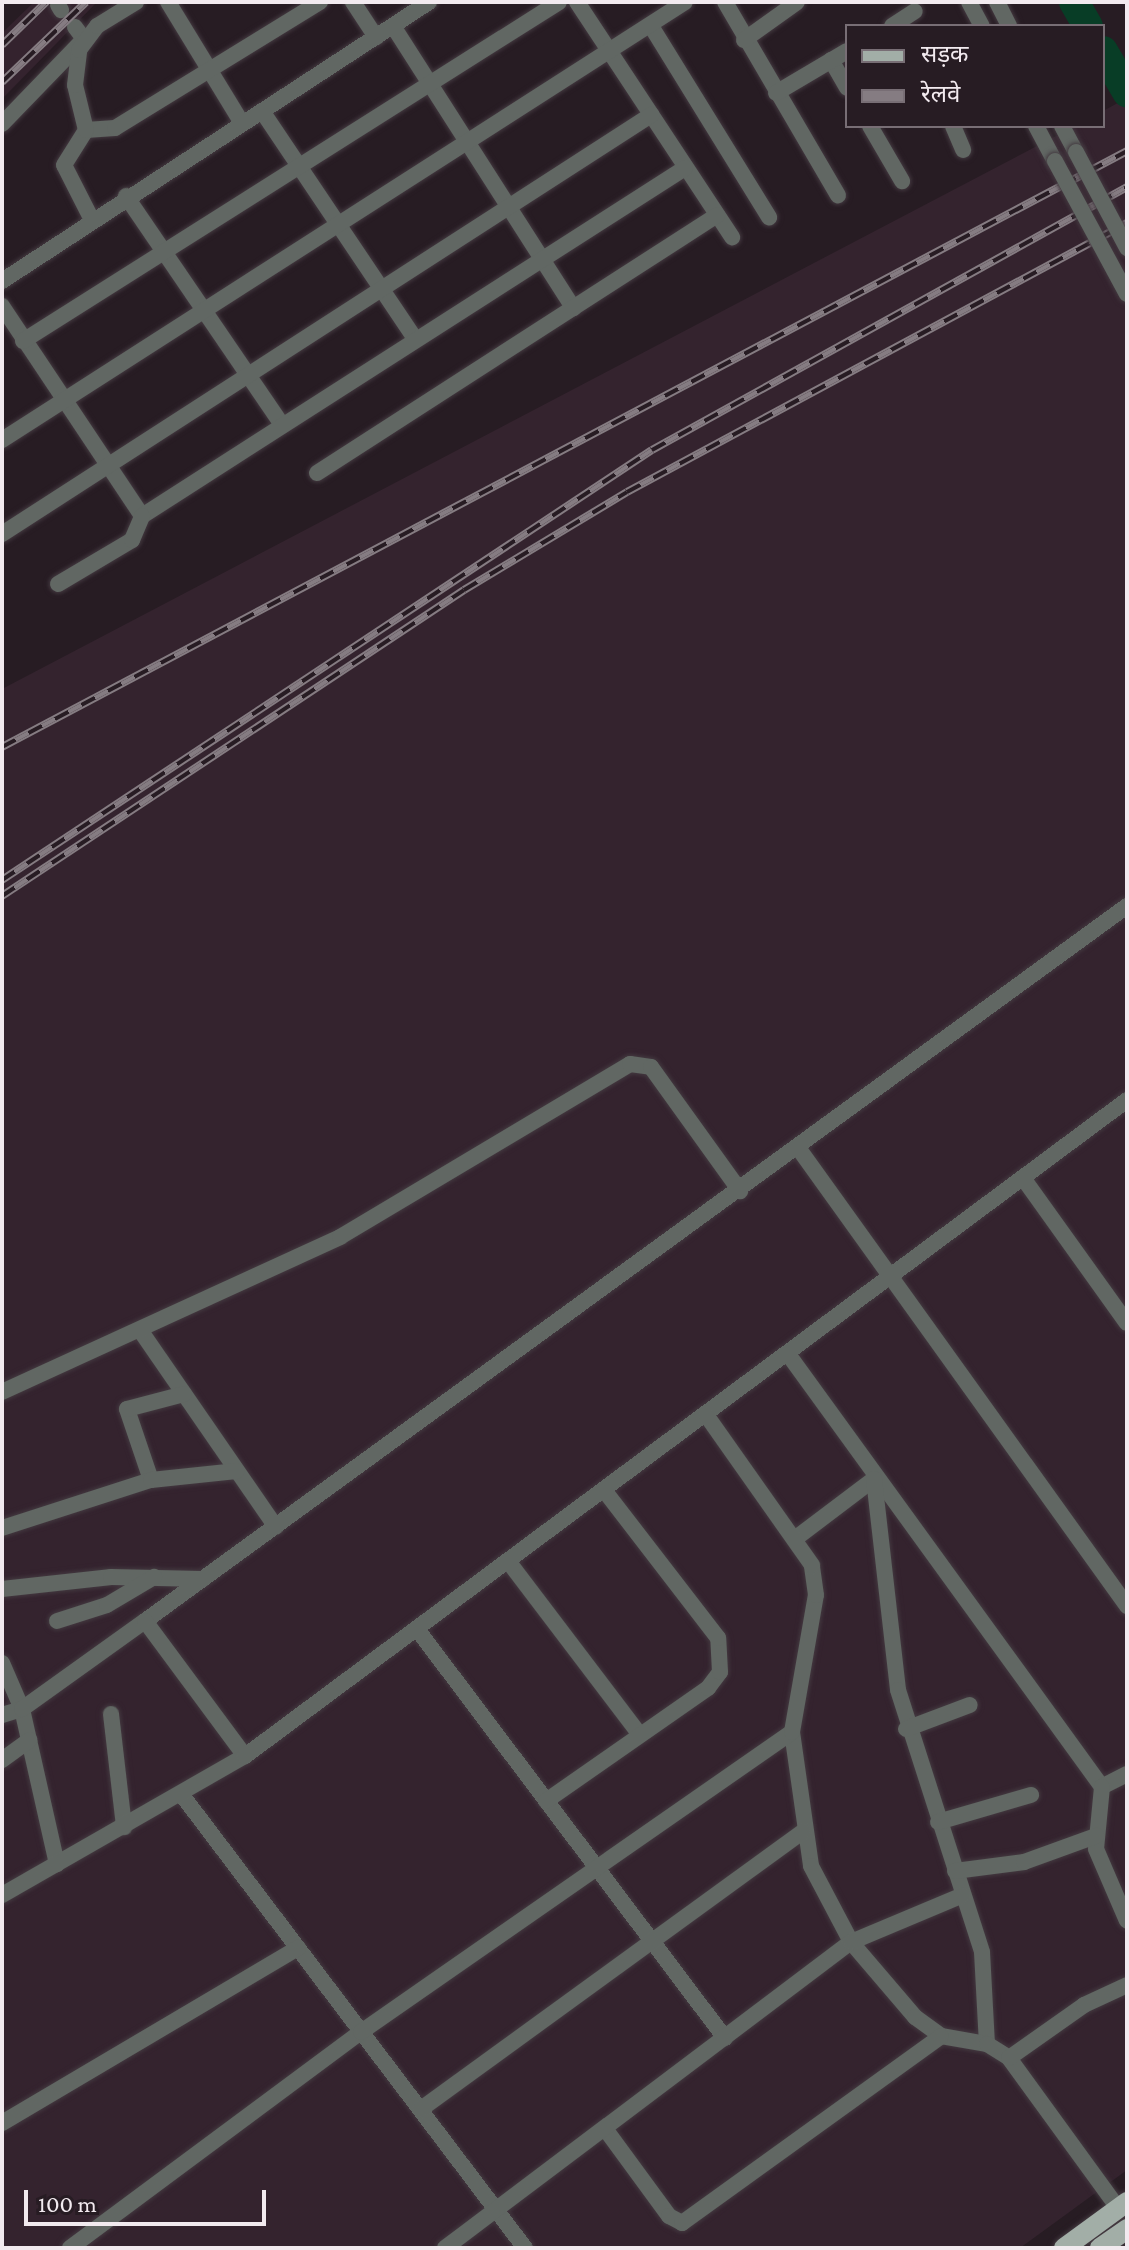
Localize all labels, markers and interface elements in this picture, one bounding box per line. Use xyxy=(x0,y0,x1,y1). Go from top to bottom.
legend xyxy=(845,24,1105,128)
text: सड़क xyxy=(921,40,969,67)
text: रेलवे xyxy=(921,80,960,107)
scale bar xyxy=(28,2174,270,2224)
text: 100 m xyxy=(38,2190,97,2217)

